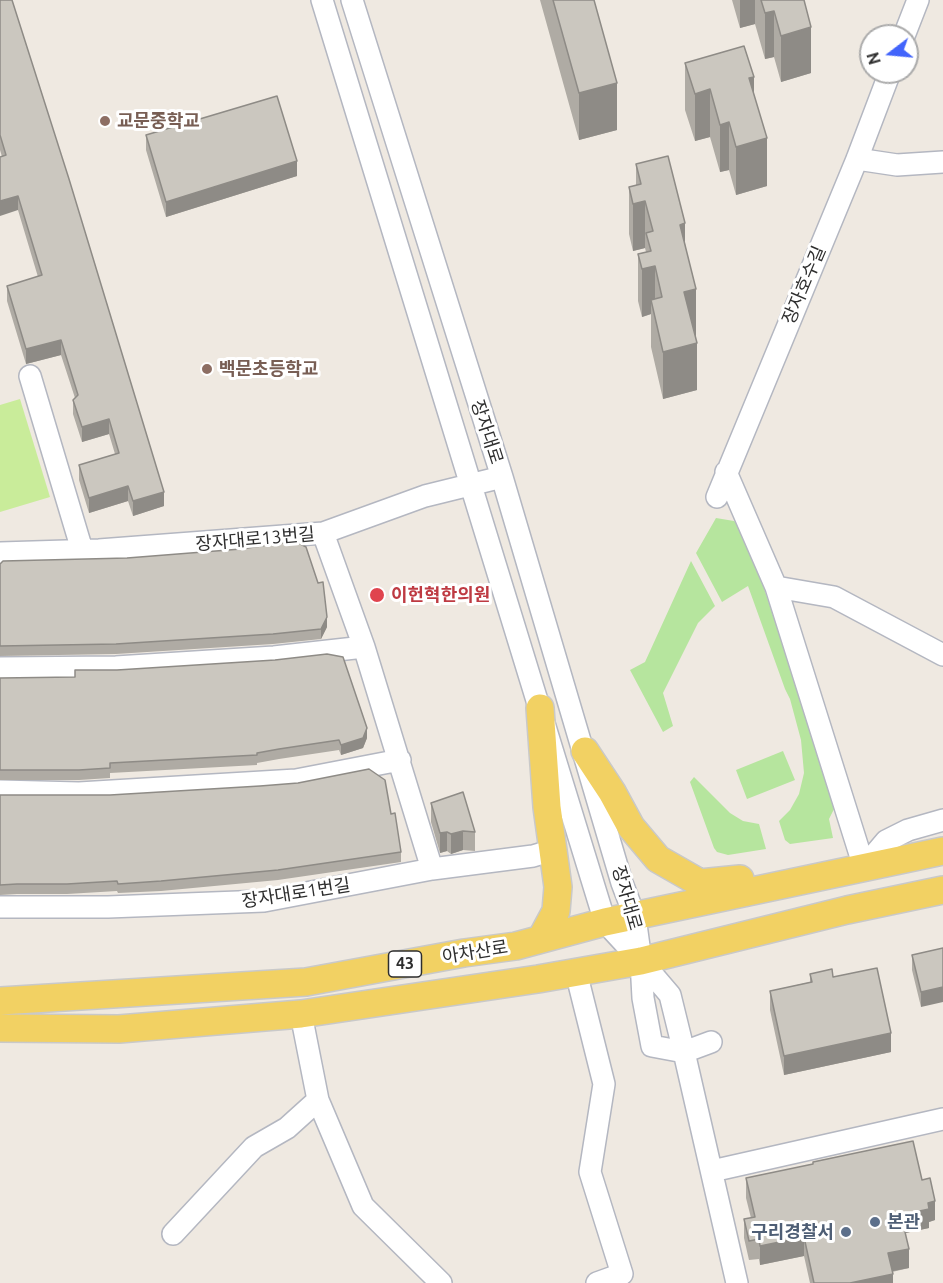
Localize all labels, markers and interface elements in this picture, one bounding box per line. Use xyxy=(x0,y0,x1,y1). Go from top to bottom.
north arrow xyxy=(859,24,919,84)
text: N xyxy=(863,50,884,67)
place label: 교문중학교 xyxy=(117,110,200,132)
marker: 교문중학교 xyxy=(98,114,112,128)
street label: 장자호수길 xyxy=(778,243,830,327)
place label: 백문초등학교 xyxy=(219,358,318,380)
marker: 백문초등학교 xyxy=(200,362,214,376)
street label: 장자대로 xyxy=(466,397,508,467)
street label: 장자대로13번길 xyxy=(194,523,316,555)
place label: 이헌혁한의원 xyxy=(391,584,490,606)
marker: 이헌혁한의원 xyxy=(368,586,386,604)
street label: 장자대로 xyxy=(607,863,647,933)
street label: 장자대로1번길 xyxy=(240,874,352,912)
street label: 아차산로 xyxy=(441,936,509,968)
road number: 43 xyxy=(388,951,422,977)
place label: 본관 xyxy=(887,1211,920,1233)
marker: 본관 xyxy=(868,1215,882,1229)
place label: 구리경찰서 xyxy=(751,1221,834,1243)
marker: 구리경찰서 xyxy=(839,1225,853,1239)

